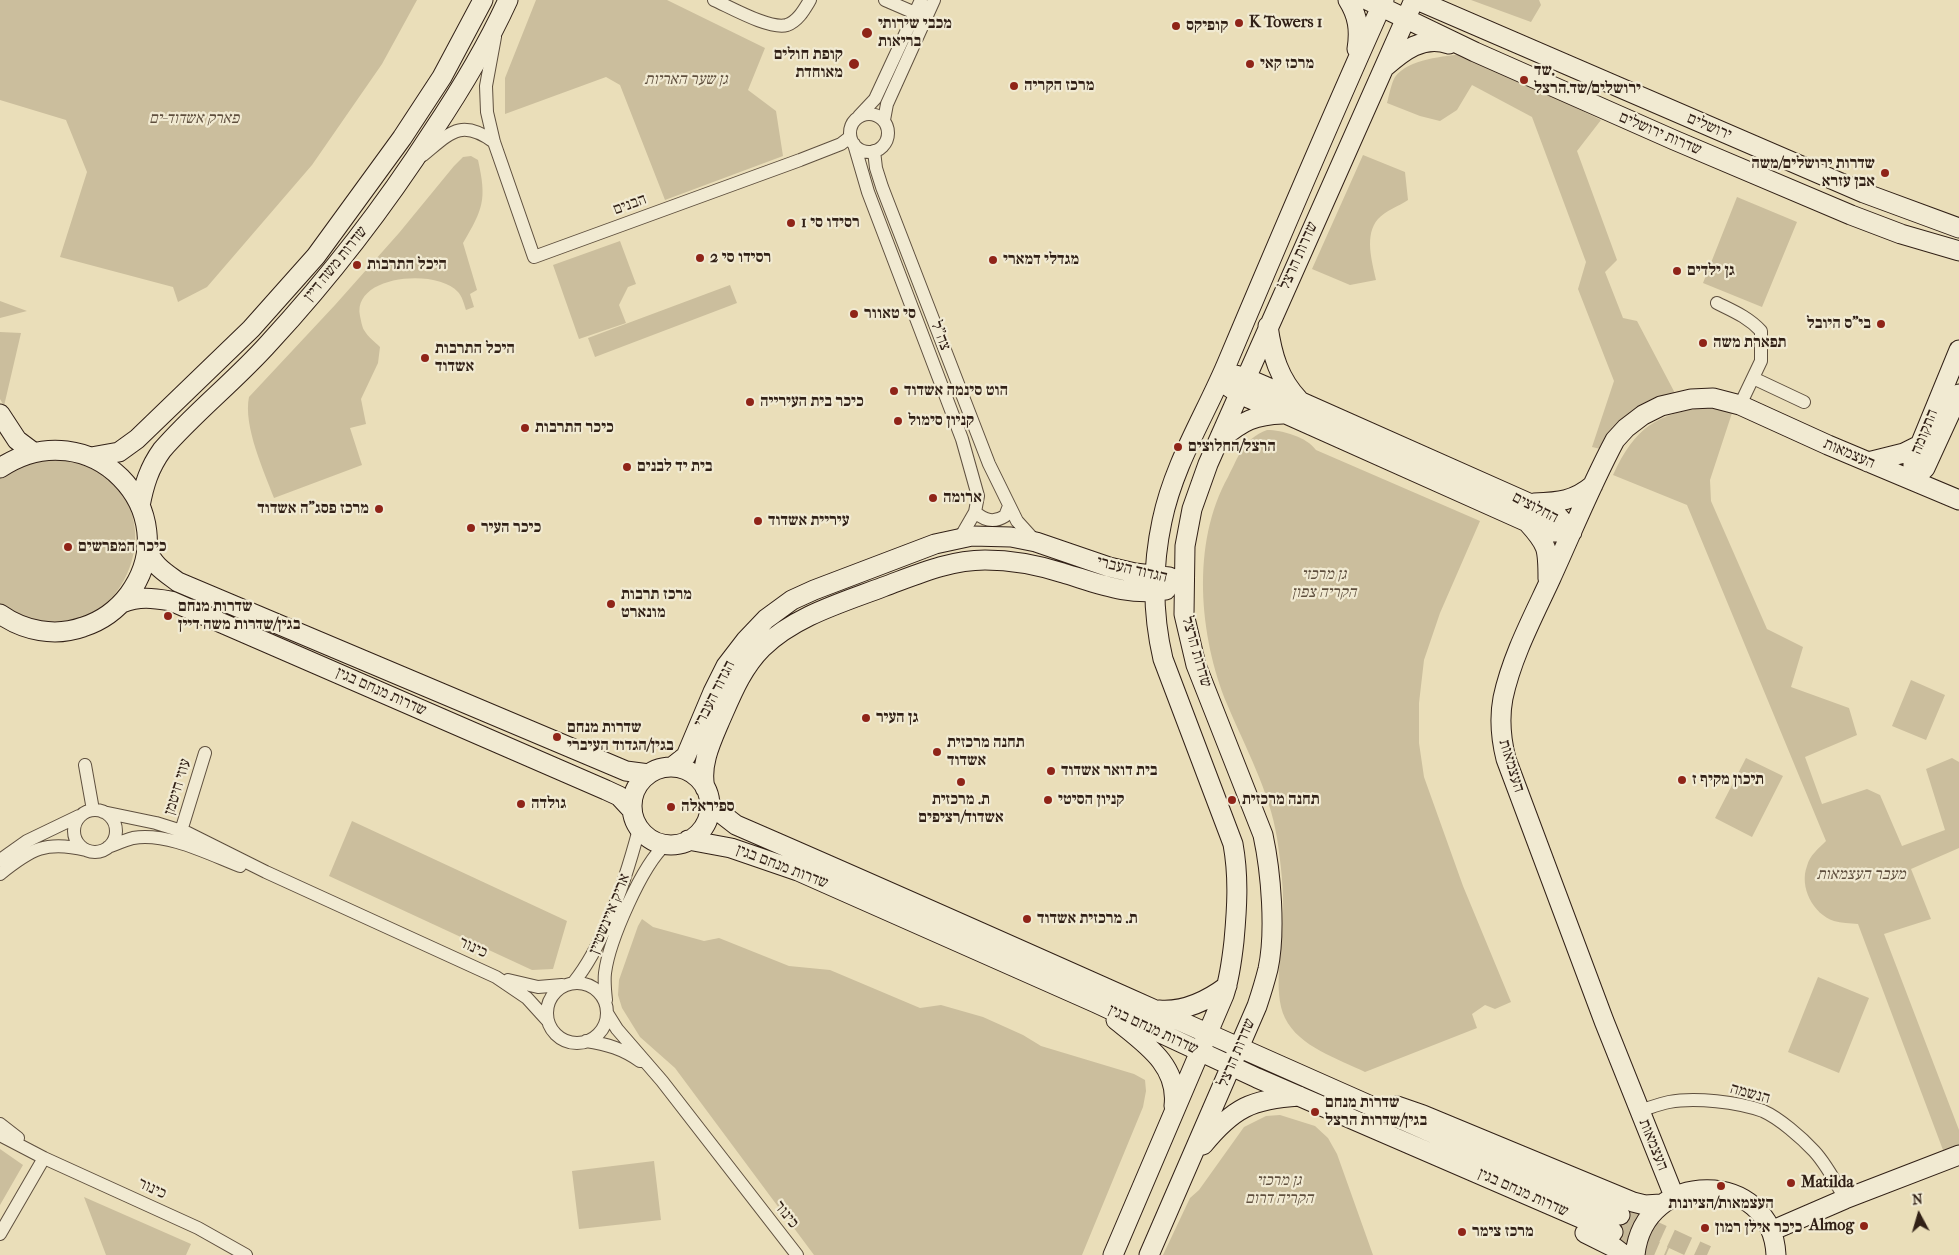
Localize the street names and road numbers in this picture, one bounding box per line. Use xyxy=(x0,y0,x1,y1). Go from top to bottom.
street label: שדרות ירושלים xyxy=(1616,108,1704,160)
street label: ירושלים xyxy=(1684,109,1734,145)
street label: הבנים xyxy=(611,190,649,220)
street label: שדרות הרצל xyxy=(1275,219,1323,293)
street label: שדרות משה דיין xyxy=(300,223,372,305)
street label: צה"ל xyxy=(926,319,954,353)
street label: התקומה xyxy=(1907,407,1943,457)
street label: העצמאות xyxy=(1820,435,1878,473)
street label: החלוצים xyxy=(1509,488,1561,528)
street label: הגדוד העברי xyxy=(1095,553,1169,587)
street label: שדרות הרצל xyxy=(1177,614,1215,690)
street label: הגדוד העברי xyxy=(690,658,740,730)
street label: שדרות מנחם בגין xyxy=(333,663,429,721)
street label: העצמאות xyxy=(1494,737,1528,795)
street label: עוזי חיטמן xyxy=(160,757,196,817)
street label: שדרות מנחם בגין xyxy=(733,841,831,893)
street label: אריק איינשטיין xyxy=(585,871,635,957)
street label: כינור xyxy=(456,933,490,963)
street label: שדרות מנחם בגין xyxy=(1105,1001,1201,1059)
street label: שדרות הרצל xyxy=(1214,1016,1260,1090)
street label: הנשמה xyxy=(1728,1079,1772,1109)
street label: העצמאות xyxy=(1634,1116,1672,1174)
street label: שדרות מנחם בגין xyxy=(1475,1164,1571,1222)
street label: כינור xyxy=(135,1174,169,1204)
street label: כינור xyxy=(769,1198,803,1232)

